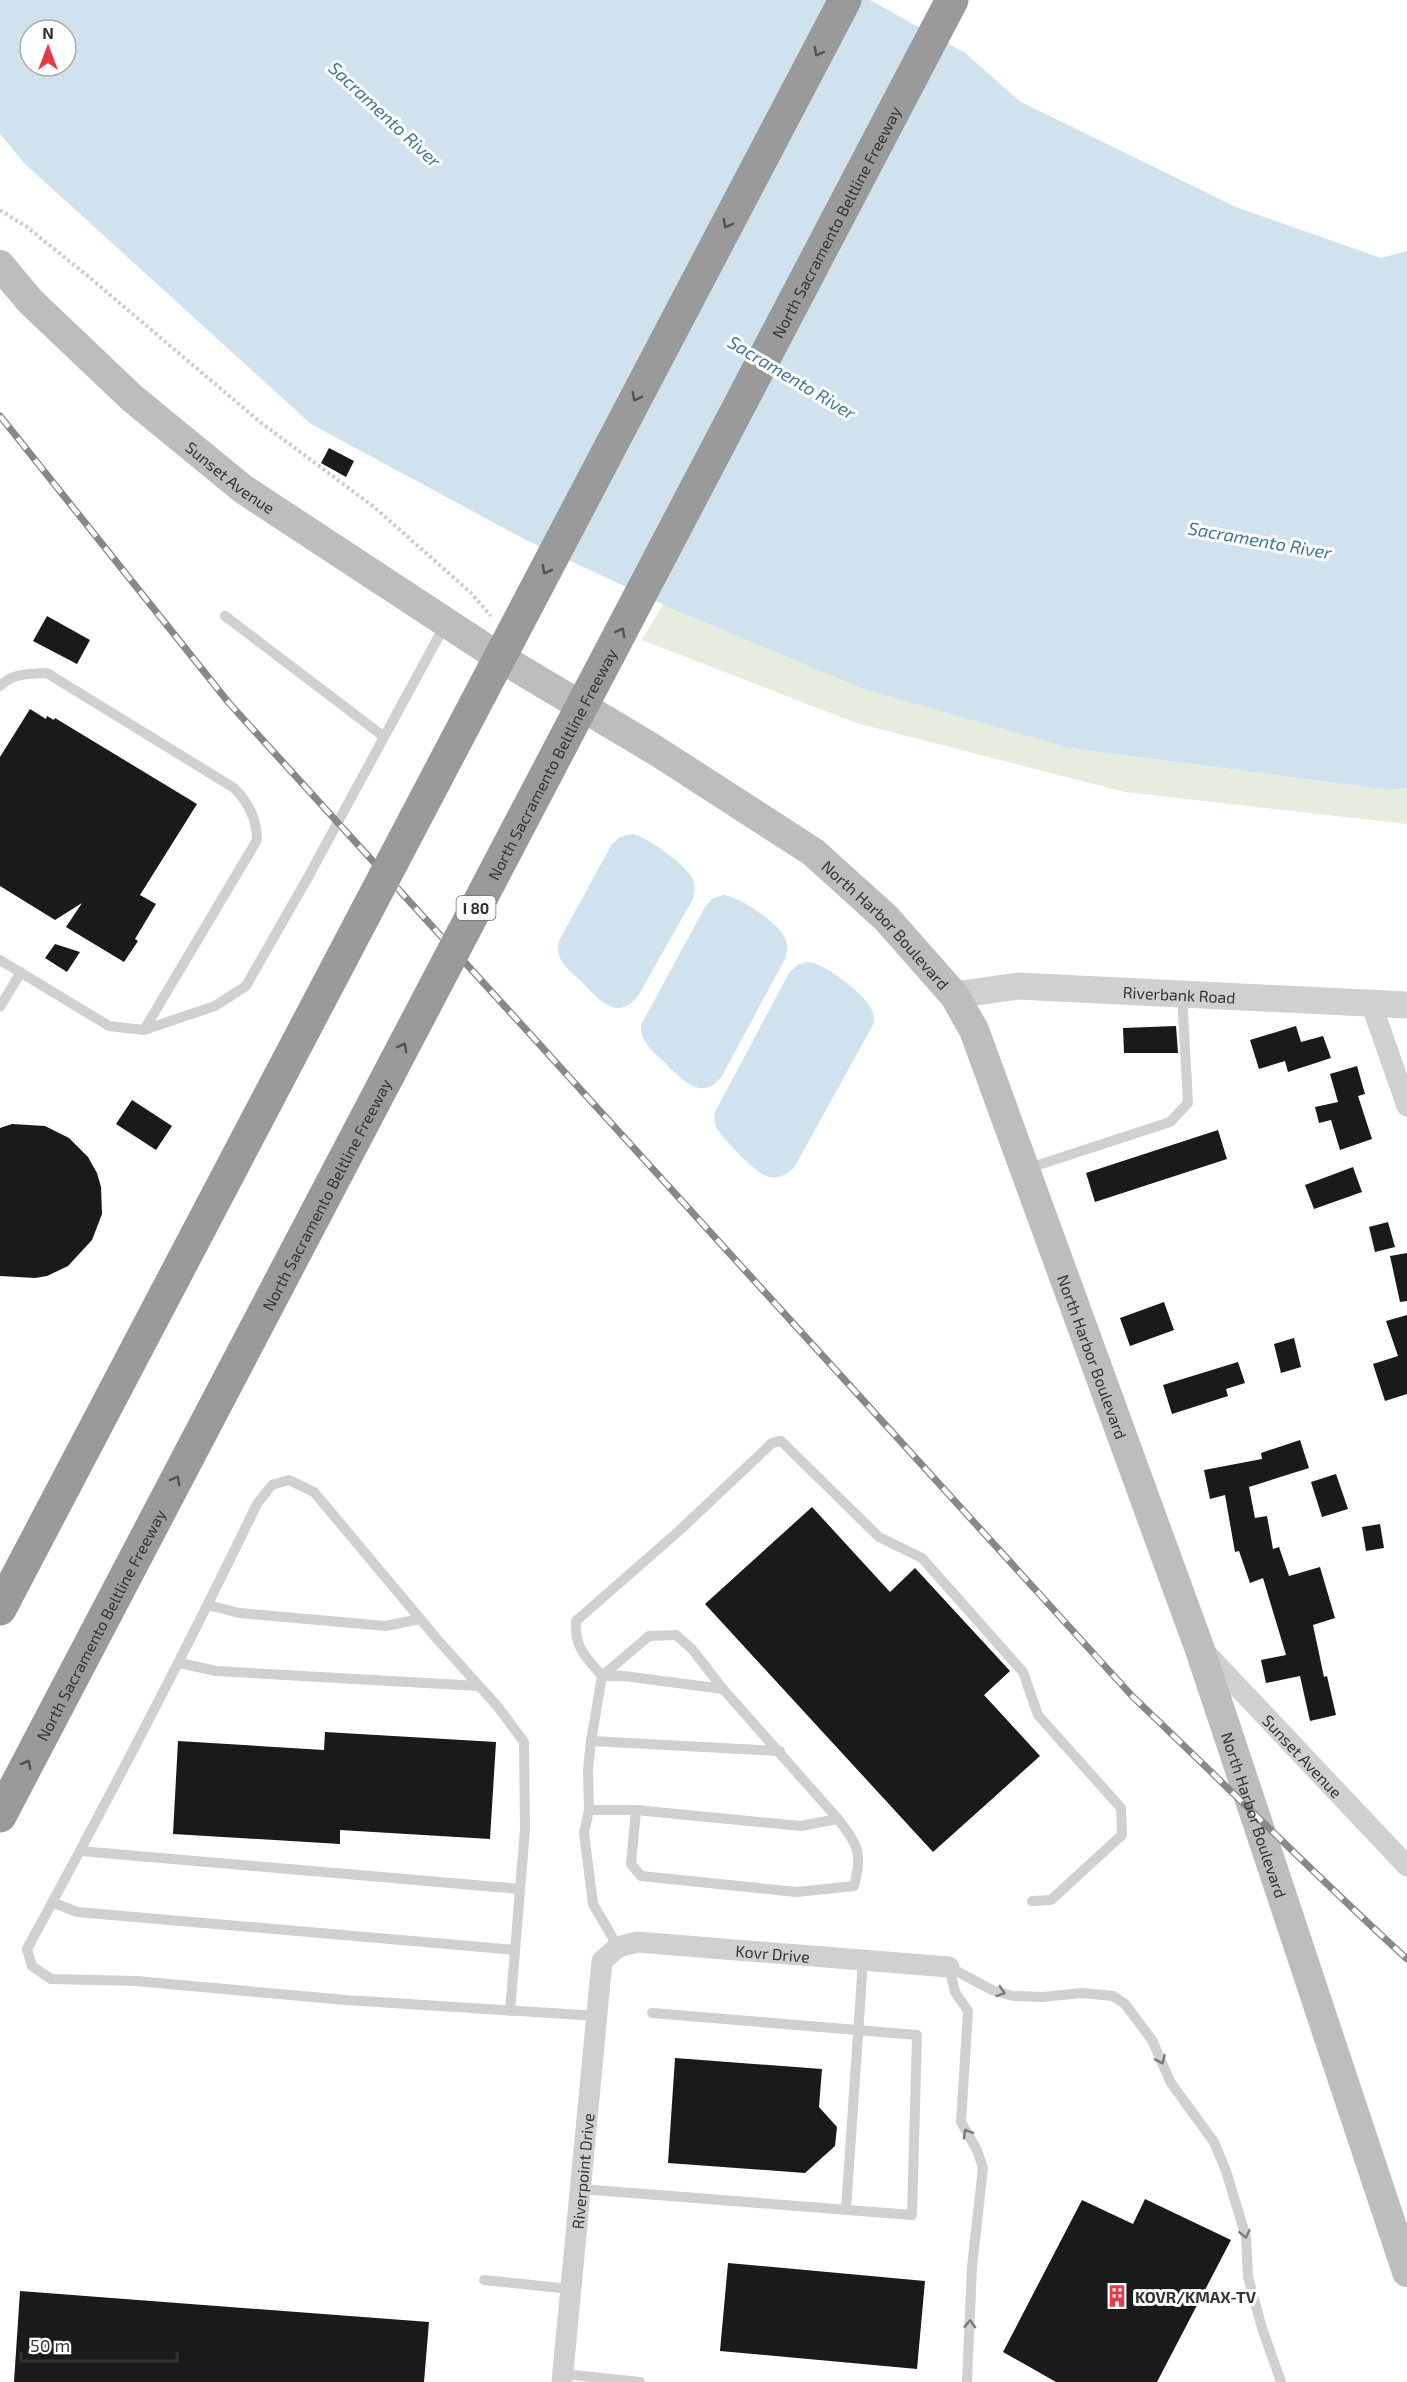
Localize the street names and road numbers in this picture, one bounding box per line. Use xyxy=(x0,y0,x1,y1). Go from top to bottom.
street label: North Sacramento Beltline Freeway xyxy=(767,102,905,341)
street label: Sunset Avenue xyxy=(182,437,279,517)
street label: North Sacramento Beltline Freeway xyxy=(483,644,620,883)
street label: North Harbor Boulevard xyxy=(819,856,954,993)
road number: I 80 xyxy=(456,896,496,920)
street label: Riverbank Road xyxy=(1122,982,1236,1006)
street label: North Sacramento Beltline Freeway xyxy=(257,1075,395,1313)
street label: North Harbor Boulevard xyxy=(1054,1272,1132,1441)
street label: North Sacramento Beltline Freeway xyxy=(32,1505,169,1744)
street label: Sunset Avenue xyxy=(1259,1710,1347,1801)
street label: North Harbor Boulevard xyxy=(1218,1729,1291,1900)
street label: Kovr Drive xyxy=(735,1940,811,1965)
street label: Riverpoint Drive xyxy=(567,2112,597,2230)

